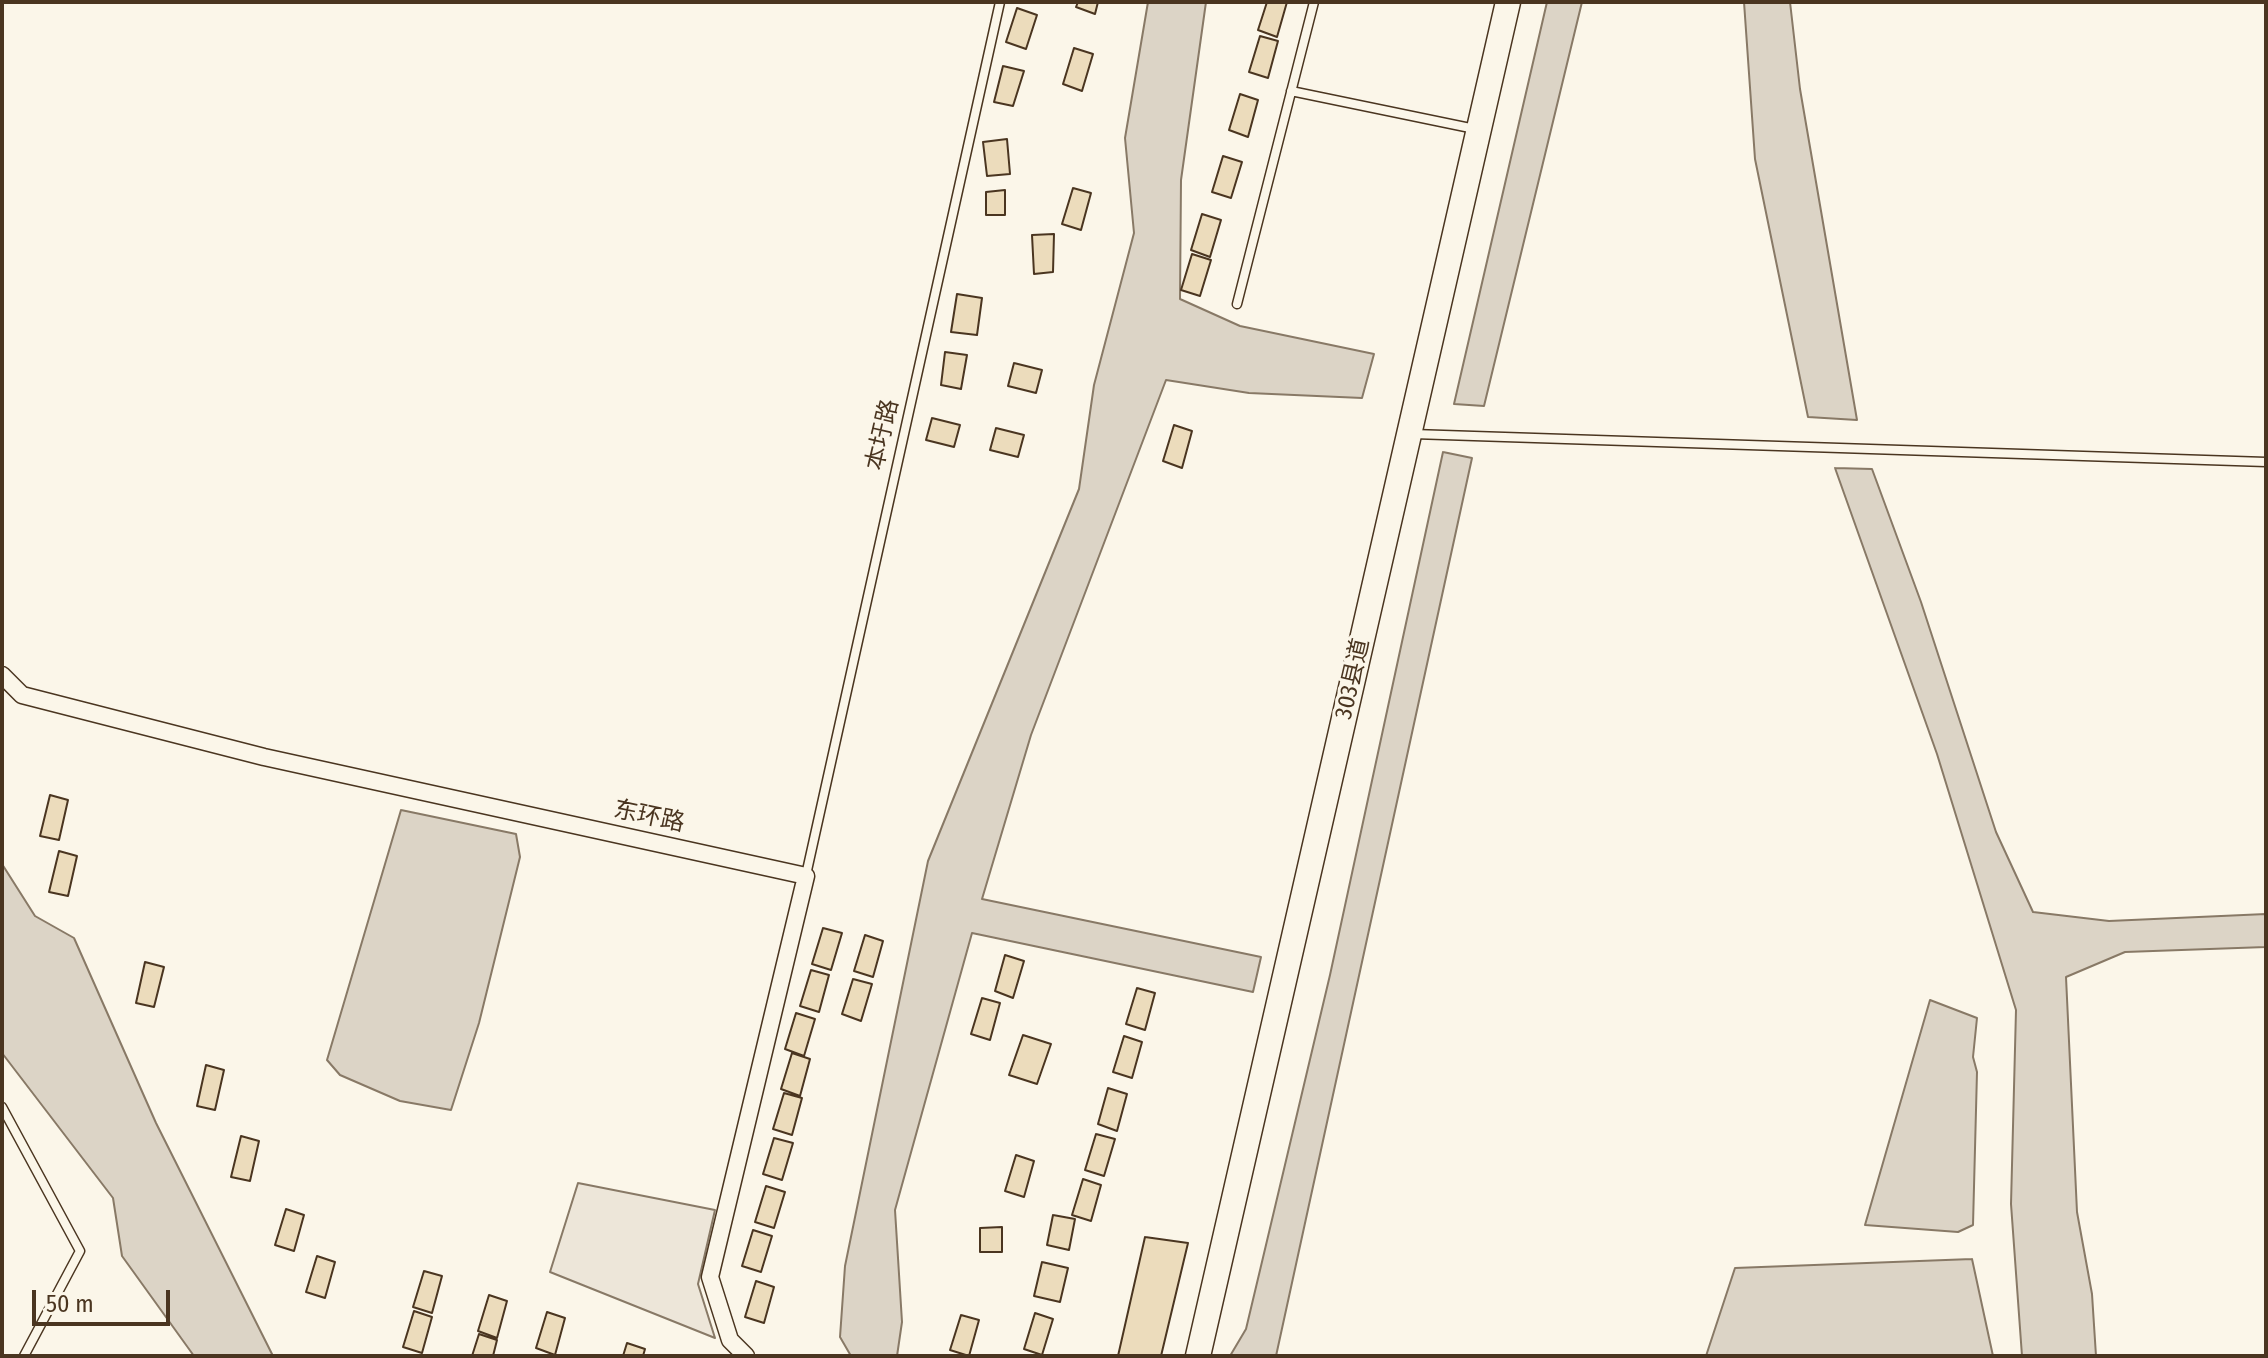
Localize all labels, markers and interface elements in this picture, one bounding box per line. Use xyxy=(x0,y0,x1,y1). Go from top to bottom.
street label: 本圩路 xyxy=(861,397,905,473)
street label: 303县道 xyxy=(1330,636,1376,722)
street label: 东环路 xyxy=(611,795,687,839)
scale bar xyxy=(36,1274,174,1324)
text: 50 m xyxy=(46,1290,94,1318)

